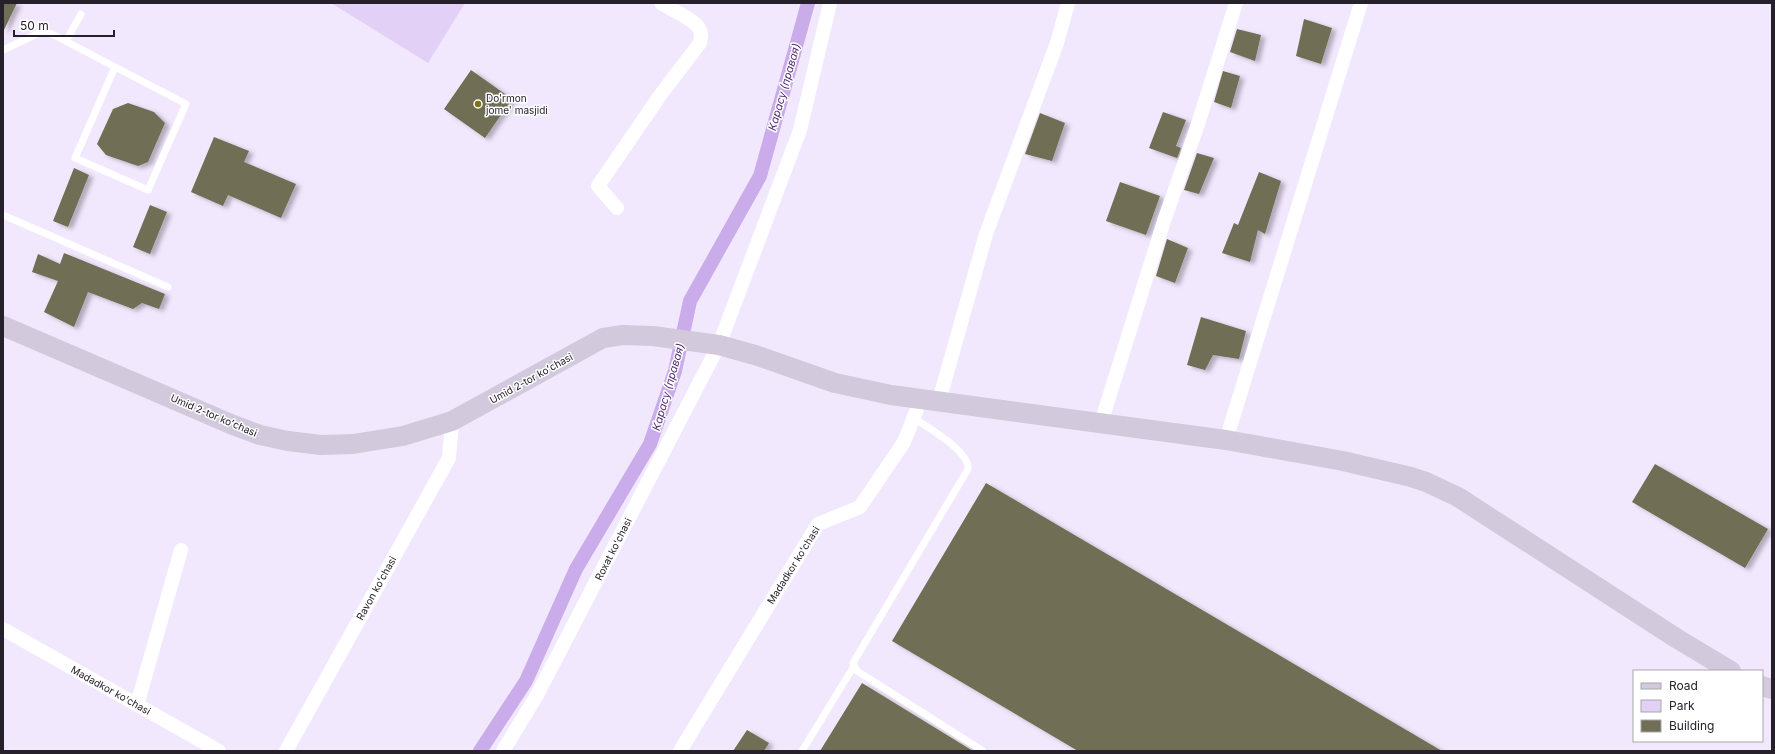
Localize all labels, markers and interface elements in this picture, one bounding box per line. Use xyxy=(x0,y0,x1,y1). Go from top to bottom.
scale bar xyxy=(14,12,114,38)
text: 50 m xyxy=(20,18,49,33)
water label: Карасу (правая) xyxy=(765,42,803,132)
place label: Do'rmon jome' masjidi xyxy=(485,92,548,116)
marker: Do'rmon jome' masjidi xyxy=(473,99,483,109)
water label: Карасу (правая) xyxy=(649,342,687,432)
street label: Umid 2-tor koʻchasi xyxy=(487,350,575,406)
street label: Umid 2-tor koʻchasi xyxy=(169,391,259,439)
street label: Roxat ko'chasi xyxy=(592,516,634,582)
street label: Madadkor ko'chasi xyxy=(764,524,822,606)
street label: Ravon koʻchasi xyxy=(354,554,398,622)
street label: Madadkor ko'chasi xyxy=(69,663,153,717)
legend xyxy=(1633,670,1763,742)
text: Road xyxy=(1669,678,1698,693)
text: Park xyxy=(1669,698,1695,713)
text: Building xyxy=(1669,718,1714,733)

